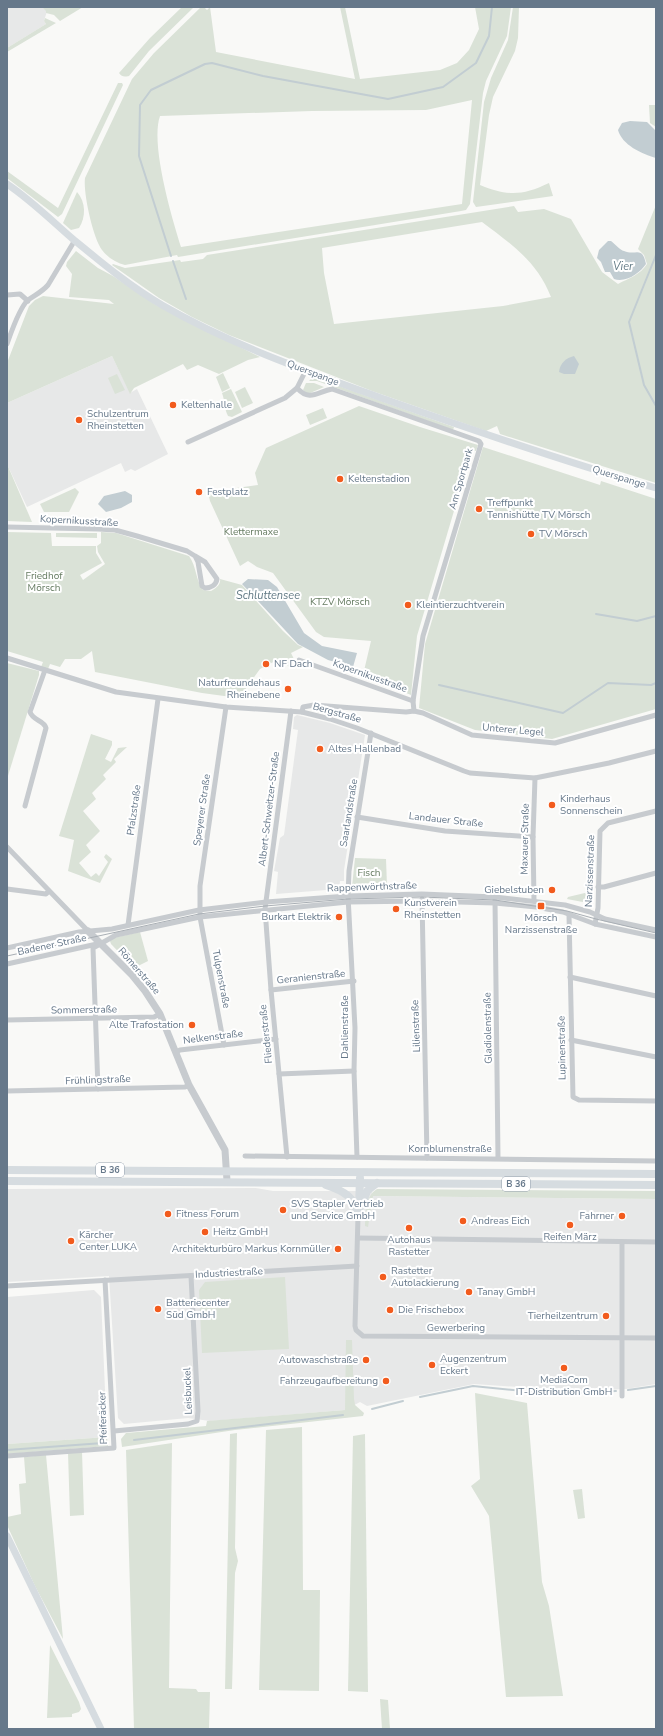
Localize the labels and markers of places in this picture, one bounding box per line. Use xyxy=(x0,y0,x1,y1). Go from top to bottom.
place label: Keltenhalle xyxy=(181,398,232,412)
marker: Keltenhalle xyxy=(168,400,178,410)
place label: Schulzentrum Rheinstetten xyxy=(87,407,149,433)
marker: Schulzentrum Rheinstetten xyxy=(74,415,84,425)
place label: Keltenstadion xyxy=(348,472,410,486)
marker: Keltenstadion xyxy=(335,474,345,484)
place label: Festplatz xyxy=(207,485,248,499)
marker: Festplatz xyxy=(194,487,204,497)
place label: Treffpunkt Tennishütte TV Mörsch xyxy=(487,496,590,522)
marker: Treffpunkt Tennishütte TV Mörsch xyxy=(474,504,484,514)
place label: TV Mörsch xyxy=(539,527,587,541)
marker: TV Mörsch xyxy=(526,529,536,539)
place label: Kleintierzuchtverein xyxy=(416,598,505,612)
marker: Kleintierzuchtverein xyxy=(403,600,413,610)
place label: NF Dach xyxy=(274,657,312,671)
marker: NF Dach xyxy=(261,659,271,669)
place label: Naturfreundehaus Rheinebene xyxy=(198,676,280,702)
marker: Naturfreundehaus Rheinebene xyxy=(283,684,293,694)
place label: Altes Hallenbad xyxy=(328,742,401,756)
marker: Altes Hallenbad xyxy=(315,744,325,754)
place label: Kinderhaus Sonnenschein xyxy=(560,792,623,818)
marker: Kinderhaus Sonnenschein xyxy=(547,800,557,810)
place label: Giebelstuben xyxy=(484,883,544,897)
marker: Giebelstuben xyxy=(547,885,557,895)
place label: Kunstverein Rheinstetten xyxy=(404,896,461,922)
marker: Mörsch Narzissenstraße xyxy=(536,901,546,911)
marker: Kunstverein Rheinstetten xyxy=(391,904,401,914)
place label: Burkart Elektrik xyxy=(262,910,332,924)
place label: Mörsch Narzissenstraße xyxy=(505,911,577,937)
marker: Burkart Elektrik xyxy=(334,912,344,922)
place label: Alte Trafostation xyxy=(109,1018,184,1032)
marker: Alte Trafostation xyxy=(187,1020,197,1030)
place label: SVS Stapler Vertrieb und Service GmbH xyxy=(291,1197,384,1223)
marker: SVS Stapler Vertrieb und Service GmbH xyxy=(278,1205,288,1215)
place label: Fitness Forum xyxy=(176,1207,239,1221)
marker: Fitness Forum xyxy=(163,1209,173,1219)
place label: Fahrner xyxy=(580,1209,614,1223)
marker: Fahrner xyxy=(617,1211,627,1221)
place label: Andreas Eich xyxy=(471,1214,530,1228)
marker: Andreas Eich xyxy=(458,1216,468,1226)
marker: Reifen März xyxy=(565,1220,575,1230)
marker: Autohaus Rastetter xyxy=(404,1223,414,1233)
place label: Heitz GmbH xyxy=(213,1225,268,1239)
marker: Heitz GmbH xyxy=(200,1227,210,1237)
place label: Kärcher Center LUKA xyxy=(79,1228,138,1254)
place label: Reifen März xyxy=(543,1230,597,1244)
place label: Autohaus Rastetter xyxy=(387,1233,431,1259)
marker: Kärcher Center LUKA xyxy=(66,1236,76,1246)
place label: Architekturbüro Markus Kornmüller xyxy=(172,1242,330,1256)
marker: Architekturbüro Markus Kornmüller xyxy=(333,1244,343,1254)
place label: Rastetter Autolackierung xyxy=(391,1264,459,1290)
marker: Rastetter Autolackierung xyxy=(378,1272,388,1282)
place label: Tanay GmbH xyxy=(477,1285,535,1299)
marker: Tanay GmbH xyxy=(464,1287,474,1297)
place label: Batteriecenter Süd GmbH xyxy=(166,1296,230,1322)
place label: Die Frischebox xyxy=(398,1303,465,1317)
marker: Batteriecenter Süd GmbH xyxy=(153,1304,163,1314)
marker: Die Frischebox xyxy=(385,1305,395,1315)
place label: Tierheilzentrum xyxy=(528,1309,598,1323)
marker: Tierheilzentrum xyxy=(601,1311,611,1321)
place label: Augenzentrum Eckert xyxy=(440,1352,507,1378)
place label: Autowaschstraße xyxy=(279,1353,358,1367)
marker: Autowaschstraße xyxy=(361,1355,371,1365)
marker: Augenzentrum Eckert xyxy=(427,1360,437,1370)
marker: MediaCom IT-Distribution GmbH xyxy=(559,1363,569,1373)
place label: MediaCom IT-Distribution GmbH xyxy=(516,1373,612,1399)
place label: Fahrzeugaufbereitung xyxy=(280,1374,378,1388)
marker: Fahrzeugaufbereitung xyxy=(381,1376,391,1386)

